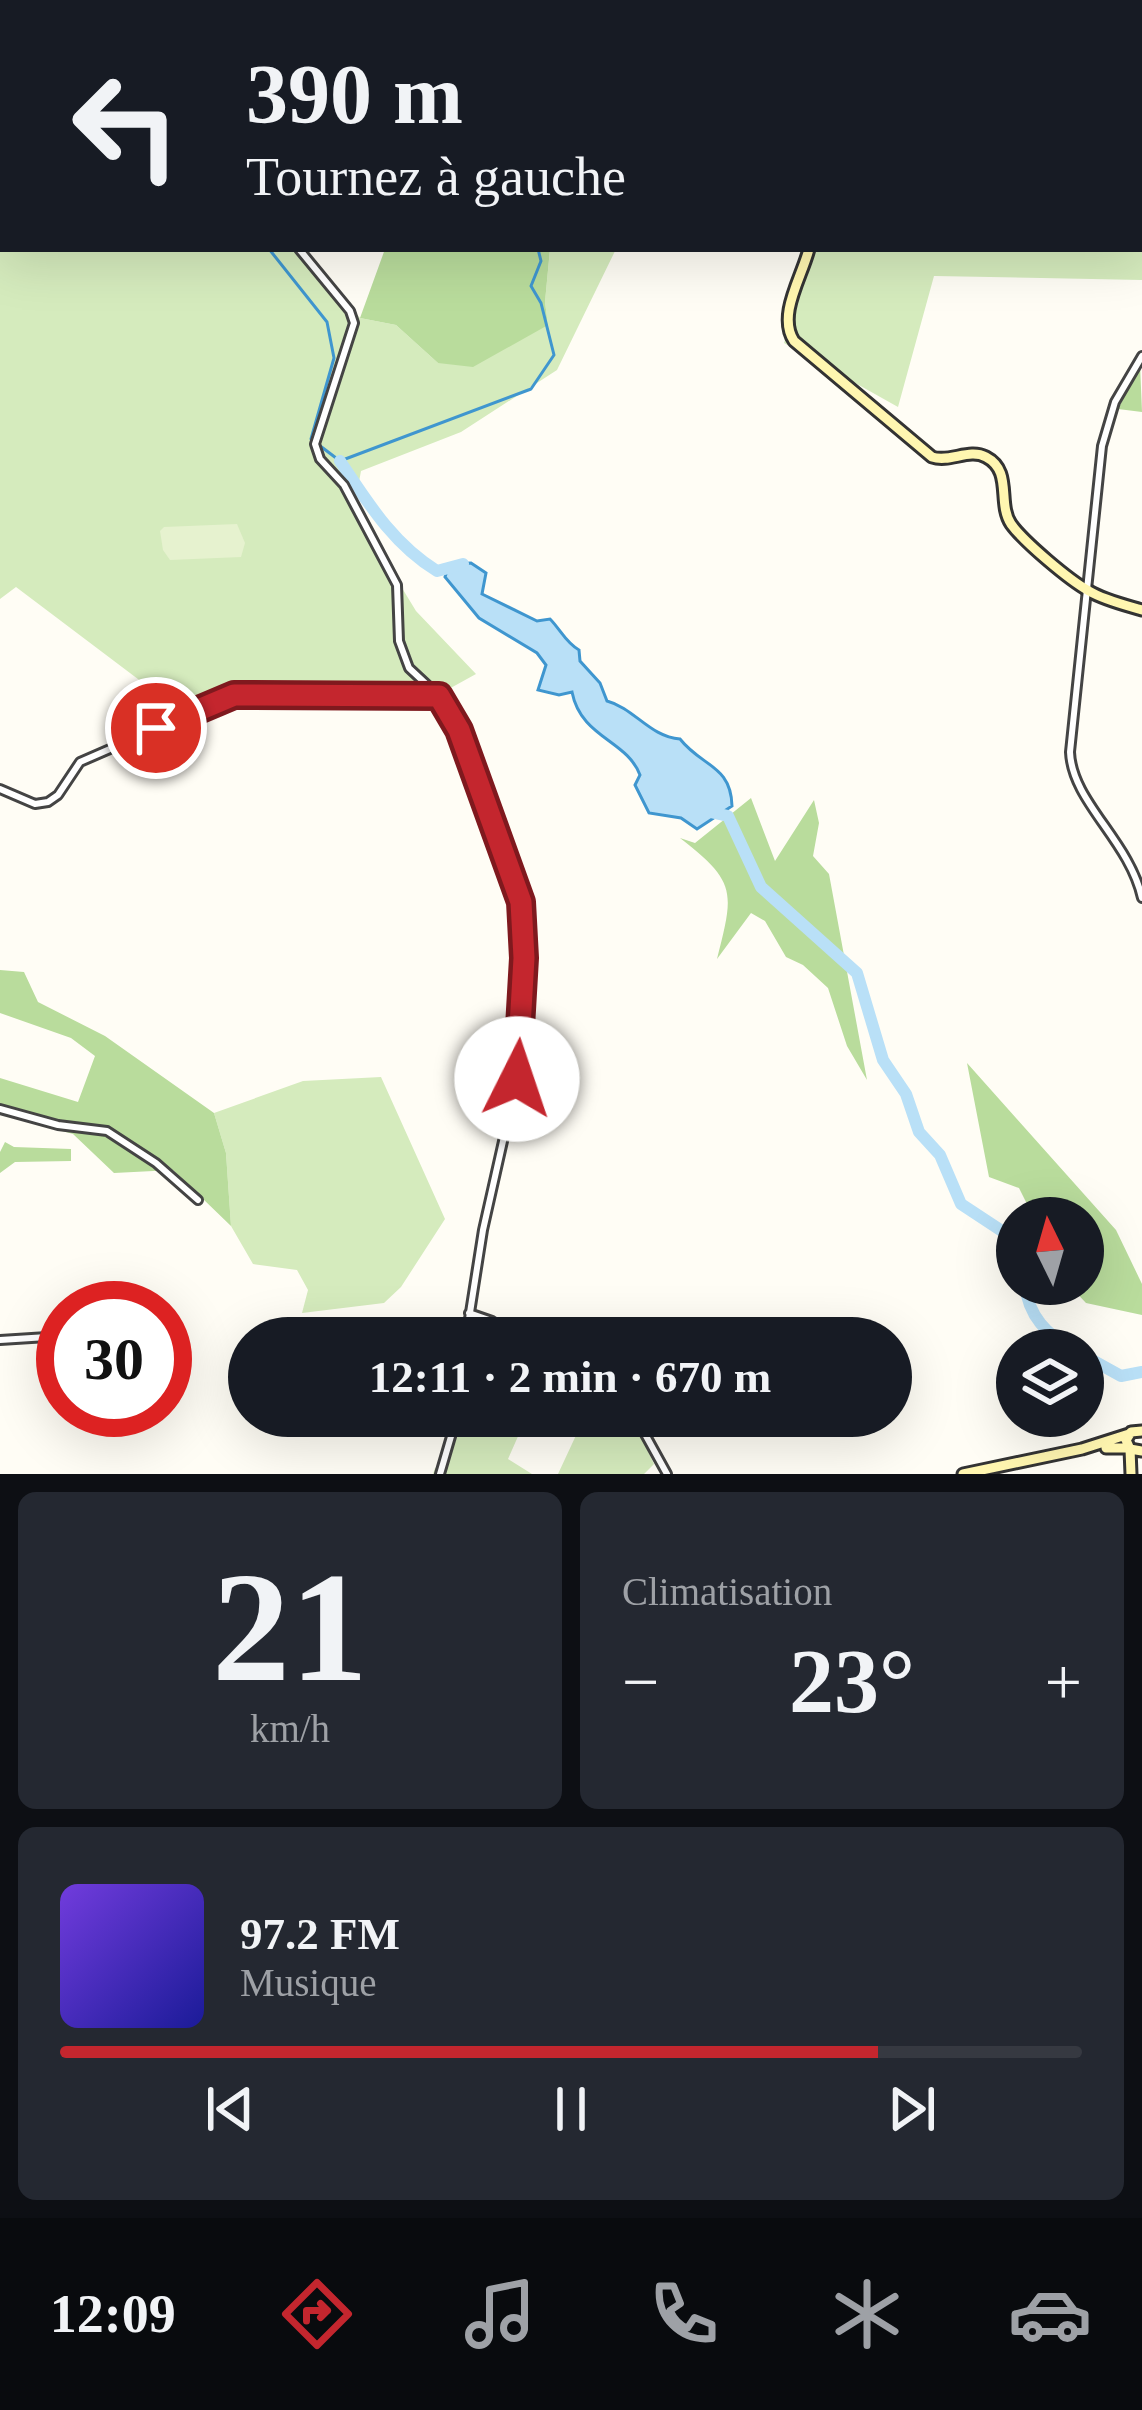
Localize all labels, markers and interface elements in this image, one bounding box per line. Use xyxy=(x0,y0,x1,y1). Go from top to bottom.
icon: left xyxy=(48,48,204,204)
text: 390 m xyxy=(246,48,463,141)
text: Tournez à gauche xyxy=(246,147,626,207)
pin xyxy=(105,677,207,779)
icon: arrive xyxy=(123,695,189,761)
position arrow xyxy=(454,1016,580,1142)
north arrow xyxy=(996,1197,1104,1305)
map controls xyxy=(996,1197,1104,1437)
speed limit sign: 30 xyxy=(36,1281,192,1437)
button: layers xyxy=(996,1329,1104,1437)
text: 12:11 · 2 min · 670 m xyxy=(369,1352,771,1402)
text: 21 xyxy=(212,1541,368,1714)
text: Climatisation xyxy=(622,1570,832,1613)
text: 23° xyxy=(789,1632,915,1731)
text: − xyxy=(622,1645,659,1718)
text: + xyxy=(1045,1645,1082,1718)
text: km/h xyxy=(250,1707,330,1750)
text: 97.2 FM xyxy=(240,1909,400,1959)
text: Musique xyxy=(240,1961,377,2004)
icon: previous xyxy=(197,2076,263,2142)
icon: pause xyxy=(538,2076,604,2142)
icon: next xyxy=(879,2076,945,2142)
icon: directions xyxy=(275,2272,359,2356)
icon: music xyxy=(458,2272,542,2356)
icon: phone xyxy=(642,2272,726,2356)
icon: climate xyxy=(825,2272,909,2356)
icon: car xyxy=(1008,2272,1092,2356)
text: 12:09 xyxy=(50,2284,176,2344)

